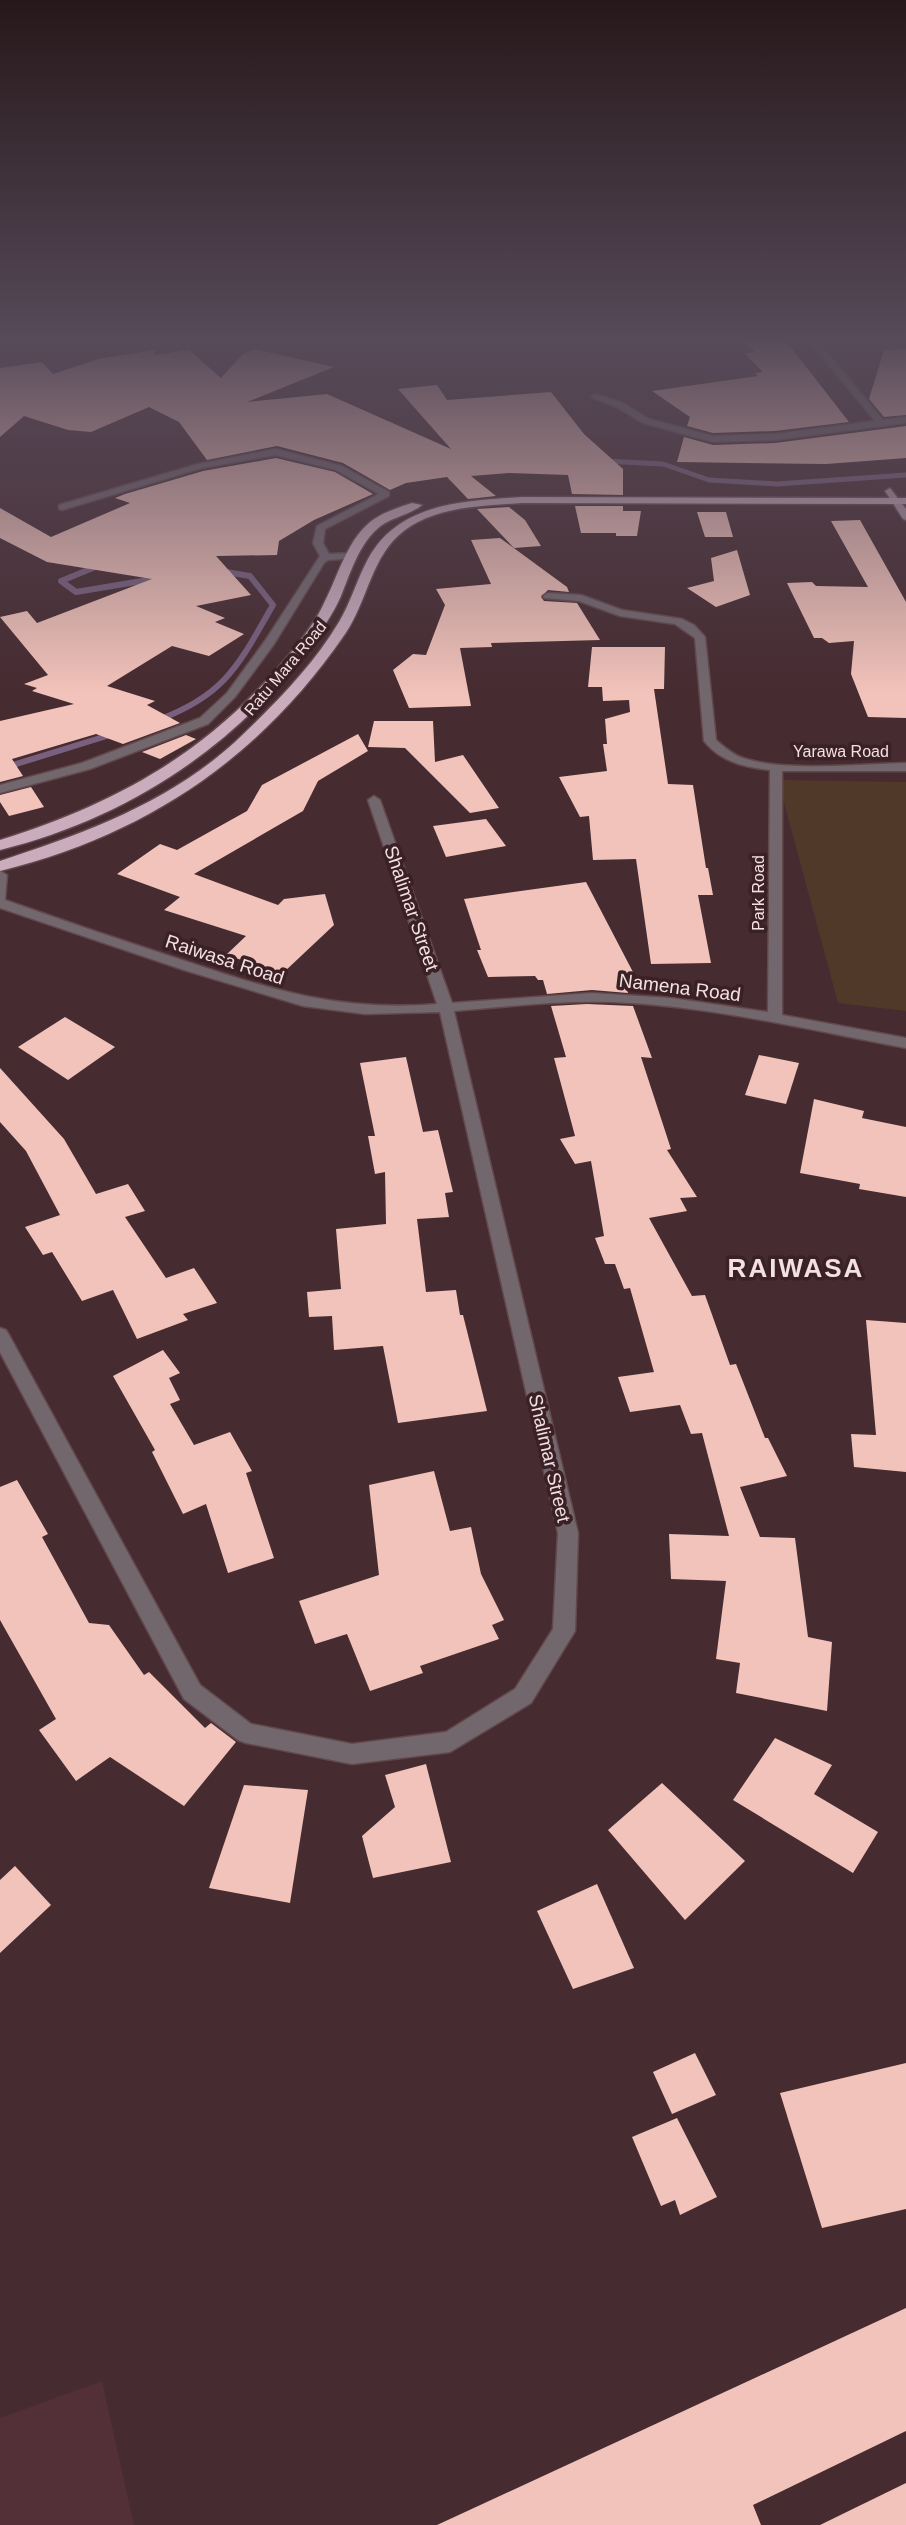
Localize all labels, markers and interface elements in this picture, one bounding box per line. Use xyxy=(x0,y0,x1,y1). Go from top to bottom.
street label: Ratu Mara Road xyxy=(241,618,330,719)
street label: Yarawa Road xyxy=(793,743,889,760)
street label: Shalimar Street xyxy=(380,843,443,974)
street label: Park Road xyxy=(750,855,767,931)
street label: Raiwasa Road xyxy=(163,930,287,989)
street label: Namena Road xyxy=(618,970,742,1005)
district label: RAIWASA xyxy=(728,1253,864,1283)
street label: Shalimar Street xyxy=(525,1392,575,1525)

